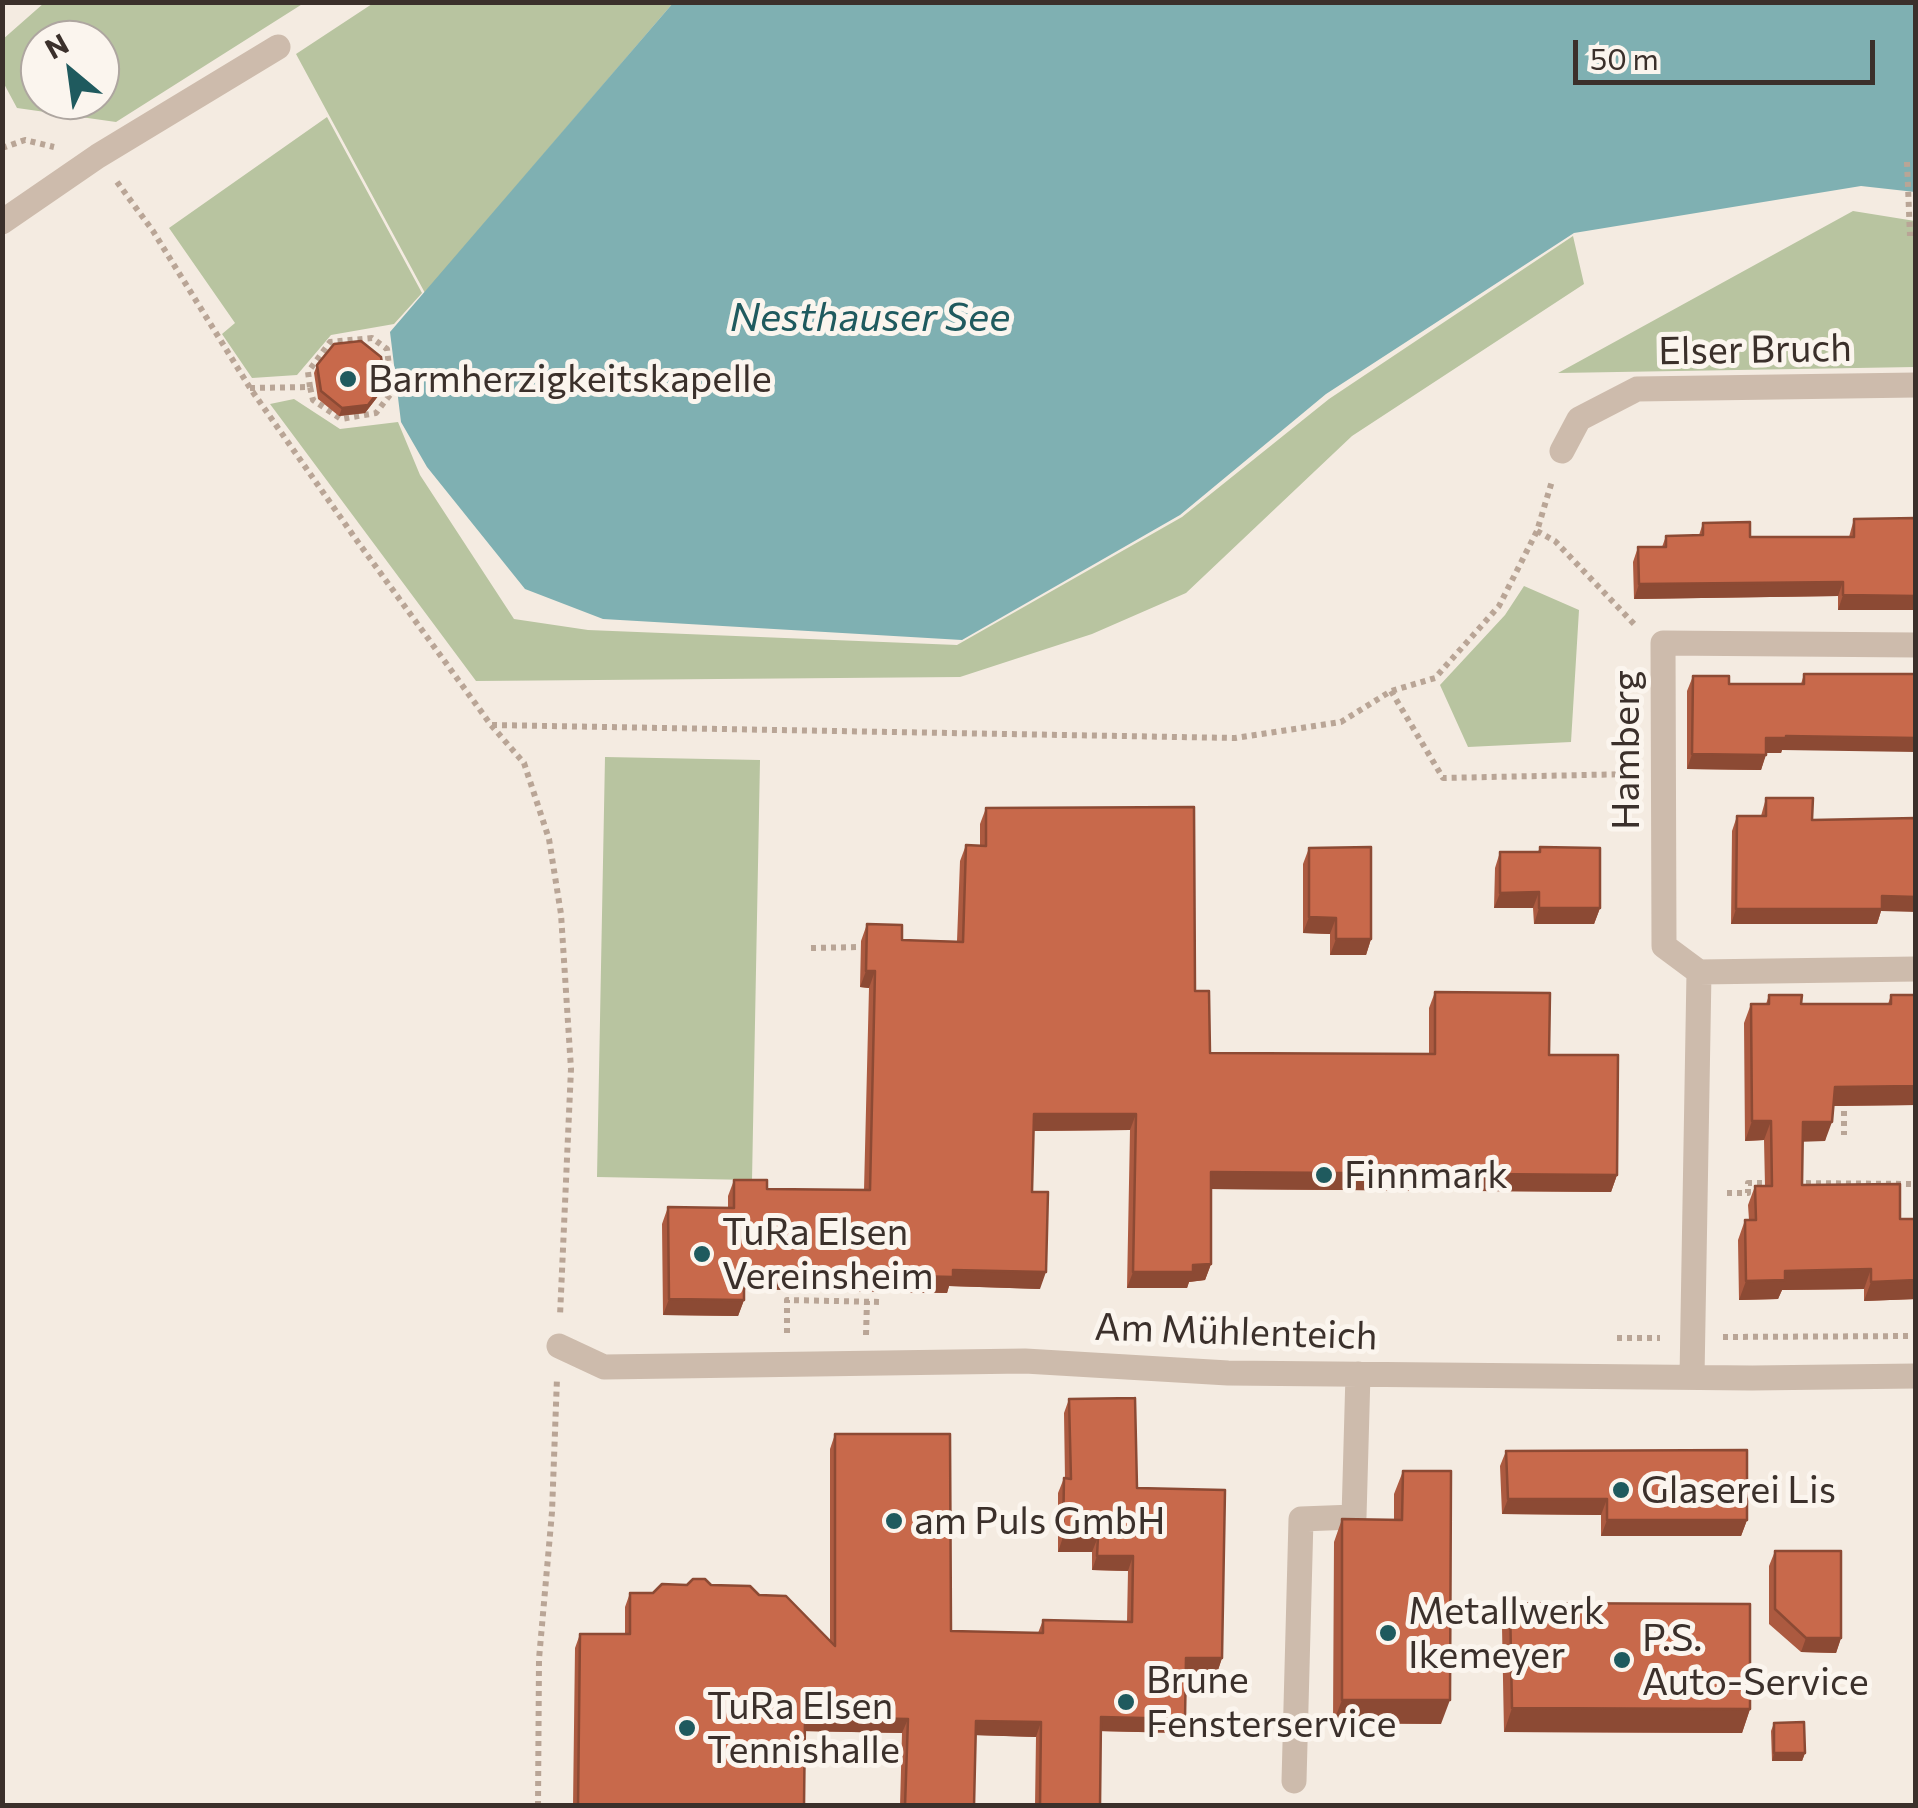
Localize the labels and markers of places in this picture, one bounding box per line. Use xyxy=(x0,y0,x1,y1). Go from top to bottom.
place label: Barmherzigkeitskapelle xyxy=(368,356,772,402)
marker: Barmherzigkeitskapelle xyxy=(337,368,359,390)
place label: Finnmark xyxy=(1344,1152,1508,1198)
marker: Finnmark xyxy=(1313,1164,1335,1186)
place label: TuRa Elsen Vereinsheim xyxy=(722,1209,934,1298)
marker: TuRa Elsen Vereinsheim xyxy=(691,1243,713,1265)
place label: Glaserei Lis xyxy=(1641,1467,1836,1513)
marker: Glaserei Lis xyxy=(1610,1479,1632,1501)
place label: am Puls GmbH xyxy=(914,1498,1166,1544)
marker: am Puls GmbH xyxy=(883,1510,905,1532)
place label: Metallwerk Ikemeyer xyxy=(1408,1588,1604,1678)
place label: P.S. Auto-Service xyxy=(1642,1615,1869,1705)
marker: Metallwerk Ikemeyer xyxy=(1377,1622,1399,1644)
marker: P.S. Auto-Service xyxy=(1611,1649,1633,1671)
place label: Brune Fensterservice xyxy=(1146,1657,1396,1746)
place label: TuRa Elsen Tennishalle xyxy=(707,1683,900,1772)
marker: Brune Fensterservice xyxy=(1115,1691,1137,1713)
marker: TuRa Elsen Tennishalle xyxy=(676,1717,698,1739)

